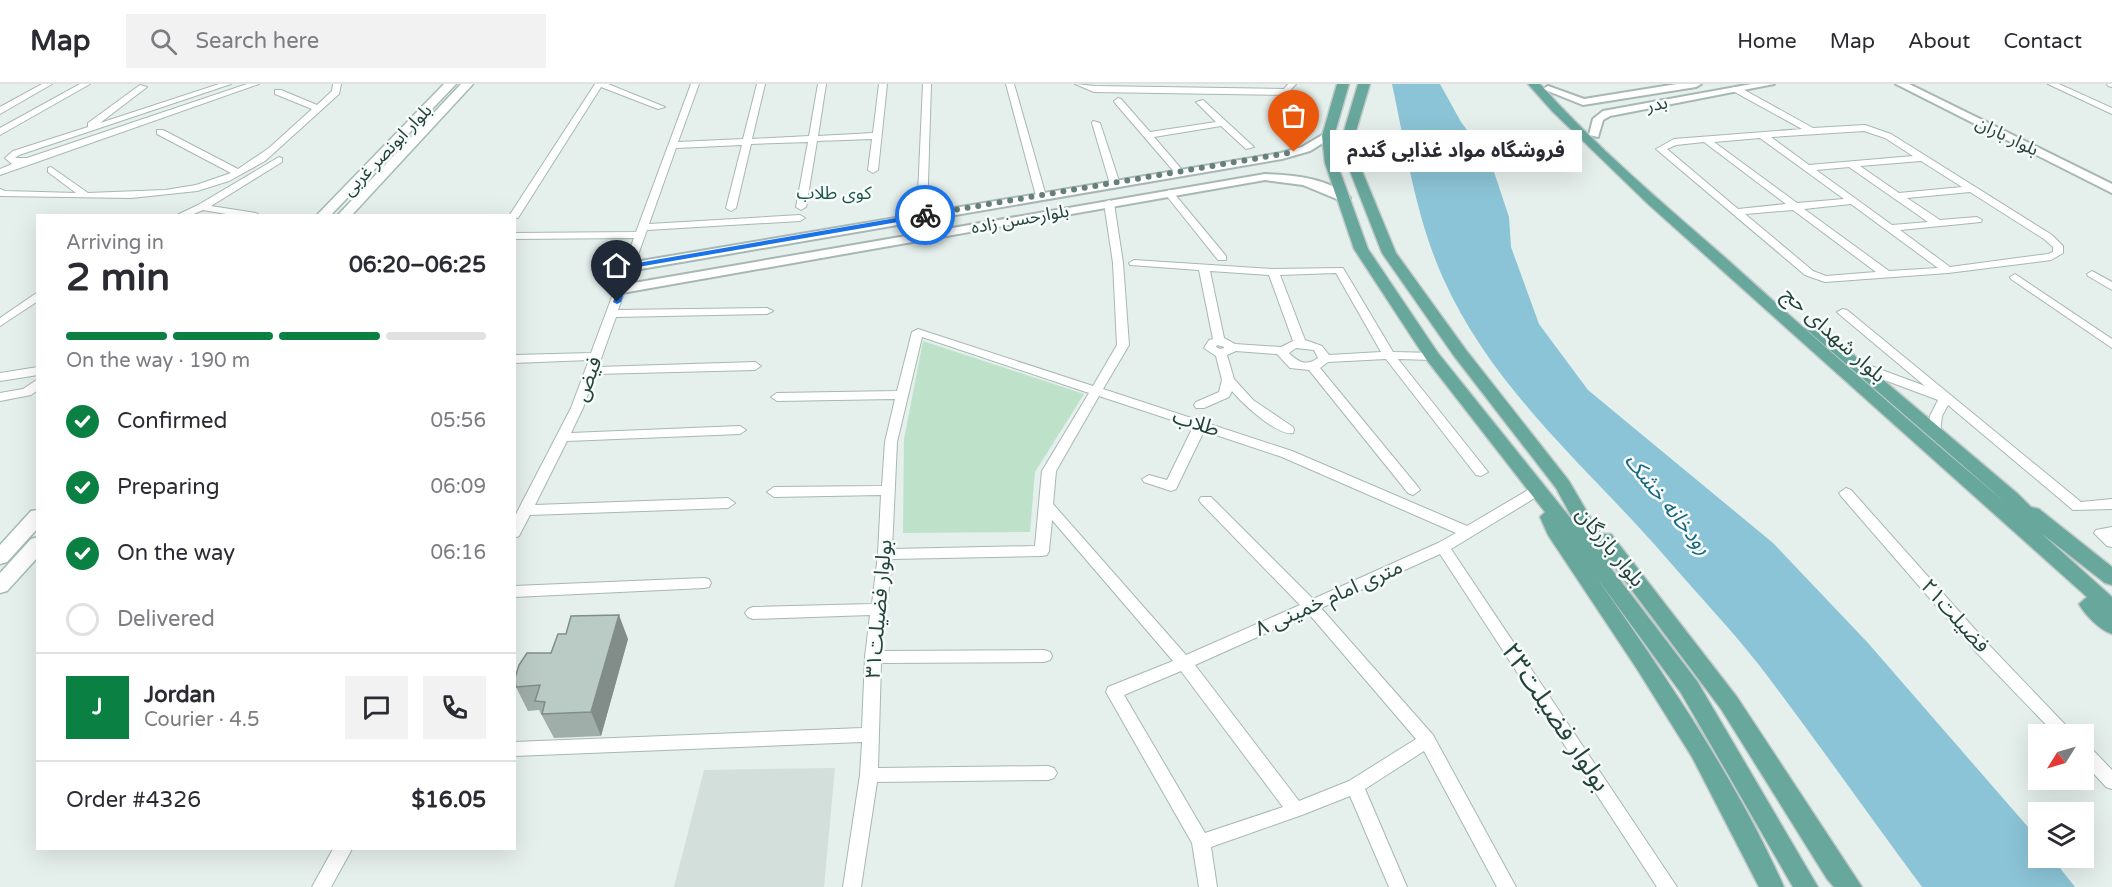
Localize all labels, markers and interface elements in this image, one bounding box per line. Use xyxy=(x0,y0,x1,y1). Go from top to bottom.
search box xyxy=(126,14,546,68)
text: Map xyxy=(30,24,90,58)
icon: search xyxy=(147,25,180,58)
text: Search here xyxy=(195,28,319,54)
text: Home xyxy=(1737,29,1797,54)
text: Map xyxy=(1830,29,1875,54)
text: About xyxy=(1908,29,1970,54)
text: Contact xyxy=(2003,29,2082,54)
pin xyxy=(1268,90,1319,152)
street label: بدر xyxy=(1644,91,1669,117)
street label: بلوار ابونصر غربی xyxy=(338,99,436,201)
icon: bag xyxy=(1277,99,1310,132)
street label: بلوار باران xyxy=(1972,111,2042,161)
callout: فروشگاه مواد غذایی گندم xyxy=(1330,131,1582,173)
text: فروشگاه مواد غذایی گندم xyxy=(1347,139,1565,163)
district label: کوی طلاب xyxy=(796,182,872,204)
courier xyxy=(895,185,955,245)
icon: bike xyxy=(909,199,942,232)
street label: بلوارحسن زاده xyxy=(969,200,1071,238)
text: Arriving in xyxy=(66,231,164,255)
pin xyxy=(591,240,642,302)
icon: home xyxy=(600,249,633,282)
text: 06:20–06:25 xyxy=(349,252,486,278)
text: 2 min xyxy=(66,254,170,301)
street label: بلوار شهدای حج xyxy=(1776,282,1891,390)
text: On the way · 190 m xyxy=(66,349,250,373)
street label: فیض xyxy=(568,353,608,405)
street label: طلاب xyxy=(1169,404,1223,442)
icon: check xyxy=(66,405,99,438)
text: Confirmed xyxy=(117,408,227,434)
text: 05:56 xyxy=(431,409,486,433)
water label: رودخانه خشک xyxy=(1619,448,1717,560)
icon: check xyxy=(66,471,99,504)
text: Preparing xyxy=(117,474,220,500)
text: 06:09 xyxy=(431,475,486,499)
street label: بلوار بازرگان xyxy=(1570,502,1650,592)
icon: check xyxy=(66,537,99,570)
street label: بولوار فضیلت۳۱ xyxy=(860,538,898,680)
text: On the way xyxy=(117,540,235,566)
text: 06:16 xyxy=(431,541,486,565)
street label: ۸ متری امام خمینی xyxy=(1251,554,1408,644)
street label: فضیلت۲۱ xyxy=(1915,574,1995,658)
text: Delivered xyxy=(117,606,215,632)
street label: بولوار فضیلت۲۳ xyxy=(1495,637,1617,797)
button: chat xyxy=(345,676,408,739)
button: phone xyxy=(423,676,486,739)
text: Jordan xyxy=(144,682,215,708)
text: J xyxy=(92,694,103,720)
text: Courier · 4.5 xyxy=(144,708,259,732)
north arrow xyxy=(2028,724,2094,790)
map controls xyxy=(2028,724,2094,868)
text: Order #4326 xyxy=(66,787,201,813)
text: $16.05 xyxy=(411,787,486,813)
button: layers xyxy=(2028,802,2094,868)

